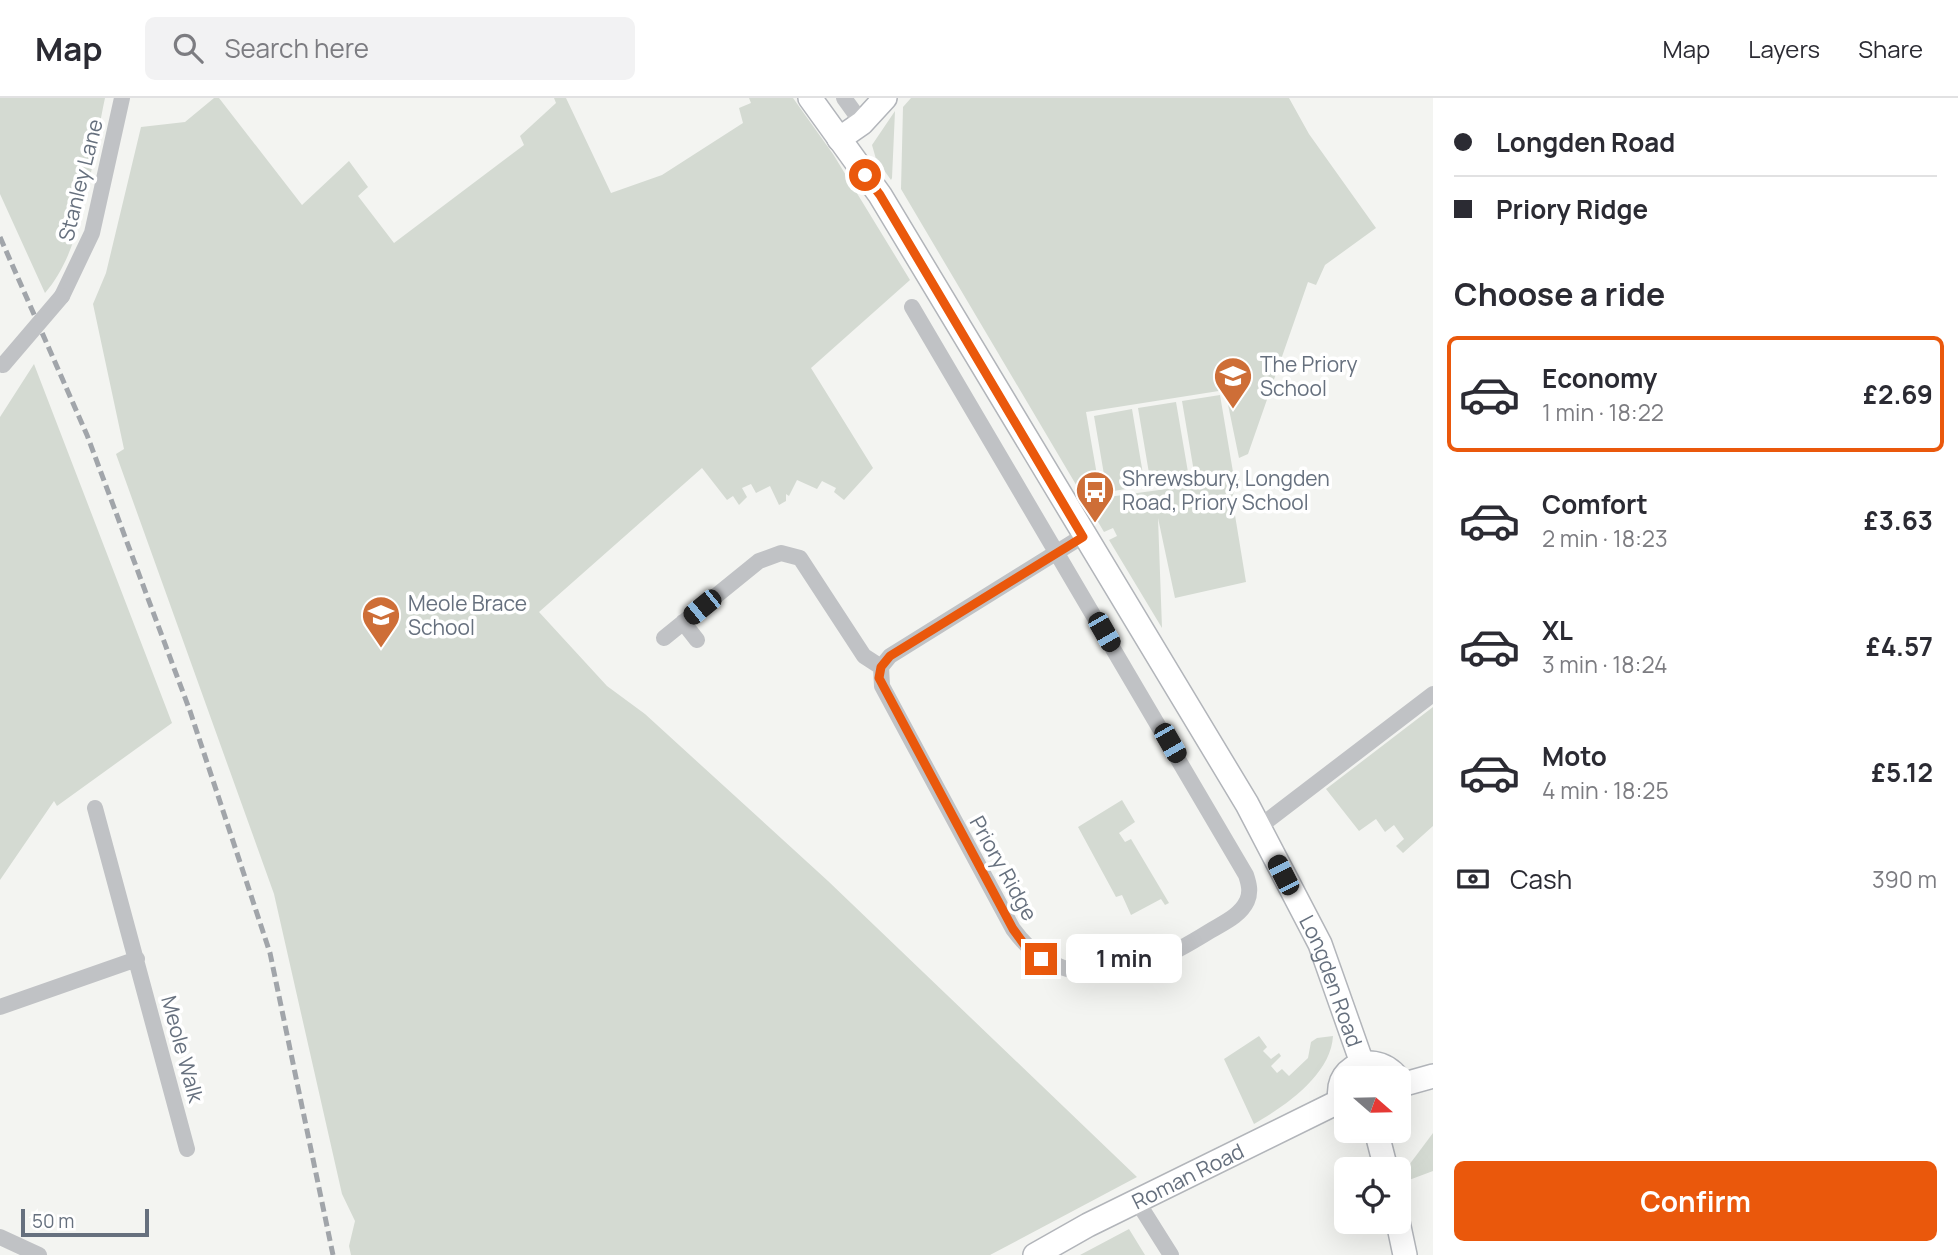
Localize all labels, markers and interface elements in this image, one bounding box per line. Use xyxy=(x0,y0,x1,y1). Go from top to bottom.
search box xyxy=(145,17,635,80)
text: Map xyxy=(35,26,103,71)
icon: search xyxy=(169,29,207,67)
text: Search here xyxy=(225,30,369,66)
text: Map xyxy=(1663,32,1710,65)
text: Layers xyxy=(1748,32,1820,65)
text: Share xyxy=(1858,32,1923,65)
street label: Stanley Lane xyxy=(51,116,109,244)
text: Longden Road xyxy=(1496,124,1675,160)
route start xyxy=(849,159,881,191)
text: Priory Ridge xyxy=(1496,191,1648,227)
text: Choose a ride xyxy=(1454,272,1665,316)
place label: The Priory School xyxy=(1260,350,1358,402)
school or university icon: The Priory School xyxy=(1212,355,1254,410)
text: Economy xyxy=(1542,360,1657,396)
icon: car xyxy=(1458,363,1521,426)
text: £2.69 xyxy=(1863,376,1933,412)
text: 1 min · 18:22 xyxy=(1542,396,1664,428)
place label: Shrewsbury, Longden Road, Priory School xyxy=(1122,464,1330,516)
bus stop icon: Shrewsbury, Longden Road, Priory School xyxy=(1074,469,1116,524)
text: Comfort xyxy=(1542,486,1648,522)
icon: car xyxy=(1458,489,1521,552)
text: £3.63 xyxy=(1864,502,1933,538)
text: 2 min · 18:23 xyxy=(1542,522,1668,554)
car xyxy=(680,586,725,628)
place label: Meole Brace School xyxy=(408,589,527,641)
school or university icon: Meole Brace School xyxy=(360,594,402,649)
car xyxy=(1085,609,1124,655)
text: XL xyxy=(1542,612,1573,648)
icon: car xyxy=(1458,615,1521,678)
text: £4.57 xyxy=(1866,628,1933,664)
text: 3 min · 18:24 xyxy=(1542,648,1668,680)
car xyxy=(1151,720,1190,766)
text: Moto xyxy=(1542,738,1607,774)
icon: car xyxy=(1458,741,1521,804)
text: £5.12 xyxy=(1871,754,1933,790)
text: 4 min · 18:25 xyxy=(1542,774,1669,806)
street label: Priory Ridge xyxy=(964,811,1044,925)
car xyxy=(1265,852,1302,898)
icon: cash xyxy=(1454,860,1492,898)
text: Cash xyxy=(1510,861,1572,897)
text: 390 m xyxy=(1872,863,1937,895)
street label: Longden Road xyxy=(1293,910,1369,1050)
callout: 1 min xyxy=(1066,934,1181,984)
text: 1 min xyxy=(1096,942,1152,974)
route end xyxy=(1025,943,1057,975)
street label: Meole Walk xyxy=(155,993,211,1106)
north arrow xyxy=(1334,1066,1410,1143)
map controls xyxy=(1334,1066,1411,1234)
street label: Roman Road xyxy=(1127,1137,1248,1215)
button: locate xyxy=(1334,1157,1411,1234)
button: Confirm xyxy=(1454,1161,1937,1241)
scale bar xyxy=(21,1206,149,1238)
text: 50 m xyxy=(32,1208,74,1234)

